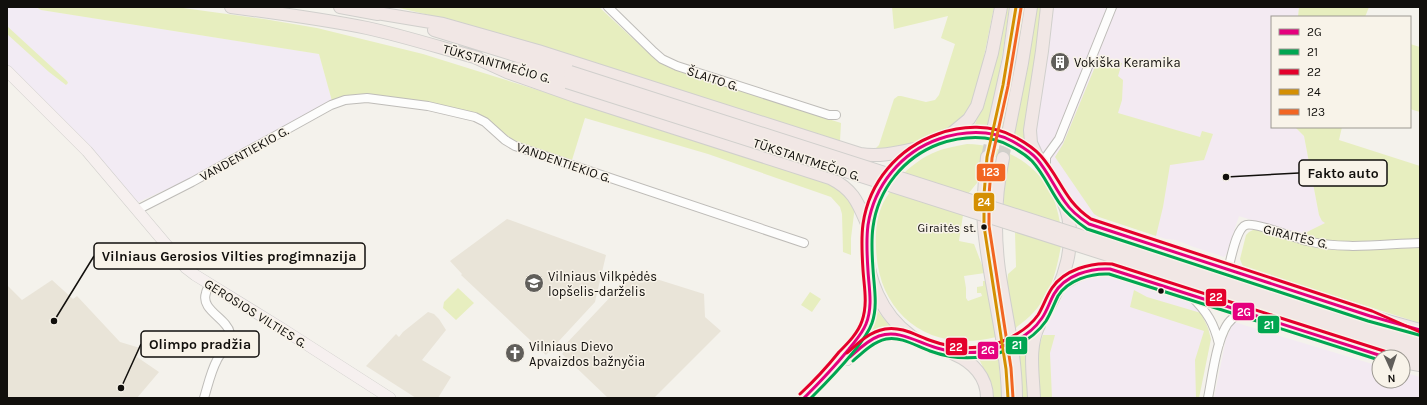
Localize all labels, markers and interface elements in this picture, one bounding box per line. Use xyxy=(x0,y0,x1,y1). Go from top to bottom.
legend xyxy=(1271,16,1411,128)
text: 2G xyxy=(1307,25,1322,39)
street label: TŪKSTANTMEČIO G. xyxy=(441,40,553,86)
text: 21 xyxy=(1307,45,1318,59)
building icon: Vokiška Keramika xyxy=(1049,51,1071,73)
place label: Vokiška Keramika xyxy=(1074,55,1181,70)
street label: ŠLAITO G. xyxy=(685,62,741,94)
text: 22 xyxy=(1307,65,1321,79)
text: 24 xyxy=(1307,85,1321,99)
text: 123 xyxy=(1307,105,1325,119)
street label: VANDENTIEKIO G. xyxy=(197,123,291,184)
street label: TŪKSTANTMEČIO G. xyxy=(751,134,863,184)
street label: VANDENTIEKIO G. xyxy=(514,139,613,186)
callout: Fakto auto xyxy=(1299,160,1387,186)
line badge: 123 xyxy=(976,163,1006,182)
text: Fakto auto xyxy=(1307,165,1379,182)
text: 123 xyxy=(982,166,1000,179)
line badge: 24 xyxy=(973,192,995,212)
text: 24 xyxy=(977,196,991,209)
place label: Giraitės st. xyxy=(917,221,976,235)
street label: GIRAITĖS G. xyxy=(1262,221,1330,252)
marker: Giraitės st. xyxy=(979,222,989,232)
callout: Vilniaus Gerosios Vilties progimnazija xyxy=(94,243,365,269)
text: Vilniaus Gerosios Vilties progimnazija xyxy=(102,248,356,265)
place label: Vilniaus Vilkpėdės lopšelis-darželis xyxy=(548,269,657,299)
school or university icon: Vilniaus Vilkpėdės lopšelis-darželis xyxy=(523,272,545,294)
street label: GEROSIOS VILTIES G. xyxy=(202,276,310,351)
unlabelled marker xyxy=(1156,286,1166,296)
line badge: 22 xyxy=(1205,288,1227,307)
text: 22 xyxy=(1209,291,1223,304)
line badge: 2G xyxy=(1232,302,1255,321)
text: 2G xyxy=(1237,306,1251,319)
line badge: 21 xyxy=(1257,315,1280,334)
text: 21 xyxy=(1264,319,1274,332)
callout: Olimpo pradžia xyxy=(141,331,259,357)
text: Olimpo pradžia xyxy=(149,336,251,353)
line badge: 21 xyxy=(1005,336,1028,355)
line badge: 22 xyxy=(945,337,968,356)
place label: Vilniaus Dievo Apvaizdos bažnyčia xyxy=(529,339,645,369)
text: 21 xyxy=(1012,339,1022,352)
text: 22 xyxy=(949,341,963,354)
line badge: 2G xyxy=(977,341,999,360)
church icon: Vilniaus Dievo Apvaizdos bažnyčia xyxy=(504,342,526,364)
text: 2G xyxy=(981,344,995,357)
north arrow xyxy=(1371,349,1411,389)
text: N xyxy=(1387,372,1396,385)

